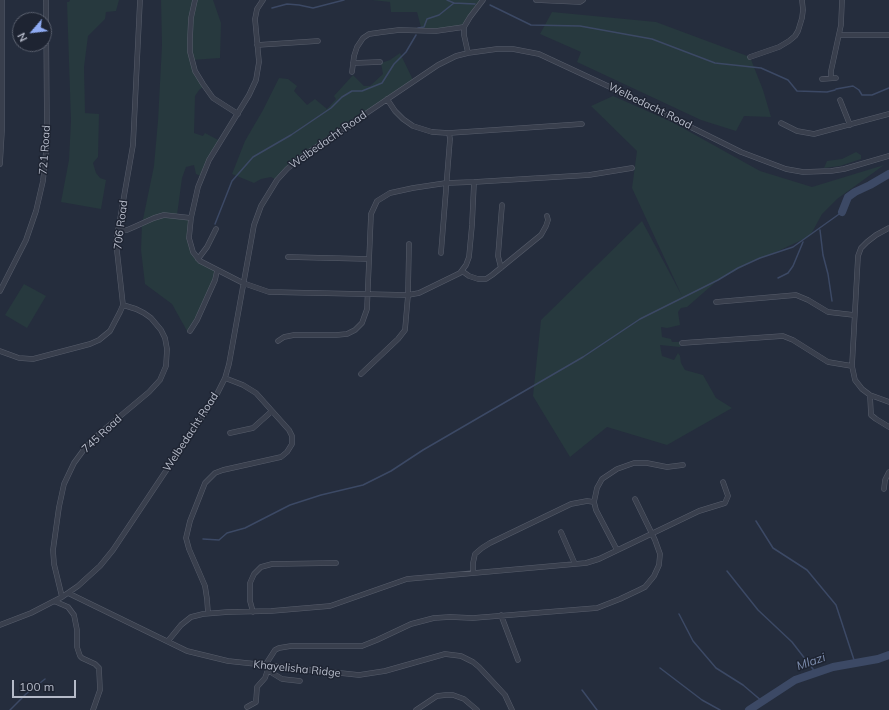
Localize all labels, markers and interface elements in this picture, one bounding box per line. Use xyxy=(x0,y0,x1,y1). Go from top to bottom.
north arrow xyxy=(12,12,52,52)
text: N xyxy=(14,30,30,44)
street label: Welbedacht Road xyxy=(606,80,694,132)
street label: Welbedacht Road xyxy=(287,108,369,172)
street label: 721 Road xyxy=(37,125,53,175)
street label: 706 Road xyxy=(111,200,131,250)
street label: Welbedacht Road xyxy=(161,390,221,474)
street label: 745 Road xyxy=(79,412,125,456)
water label: Mlazi xyxy=(795,650,827,674)
street label: Khayelisha Ridge xyxy=(253,658,341,680)
scale bar xyxy=(14,672,78,698)
text: 100 m xyxy=(19,679,54,694)

